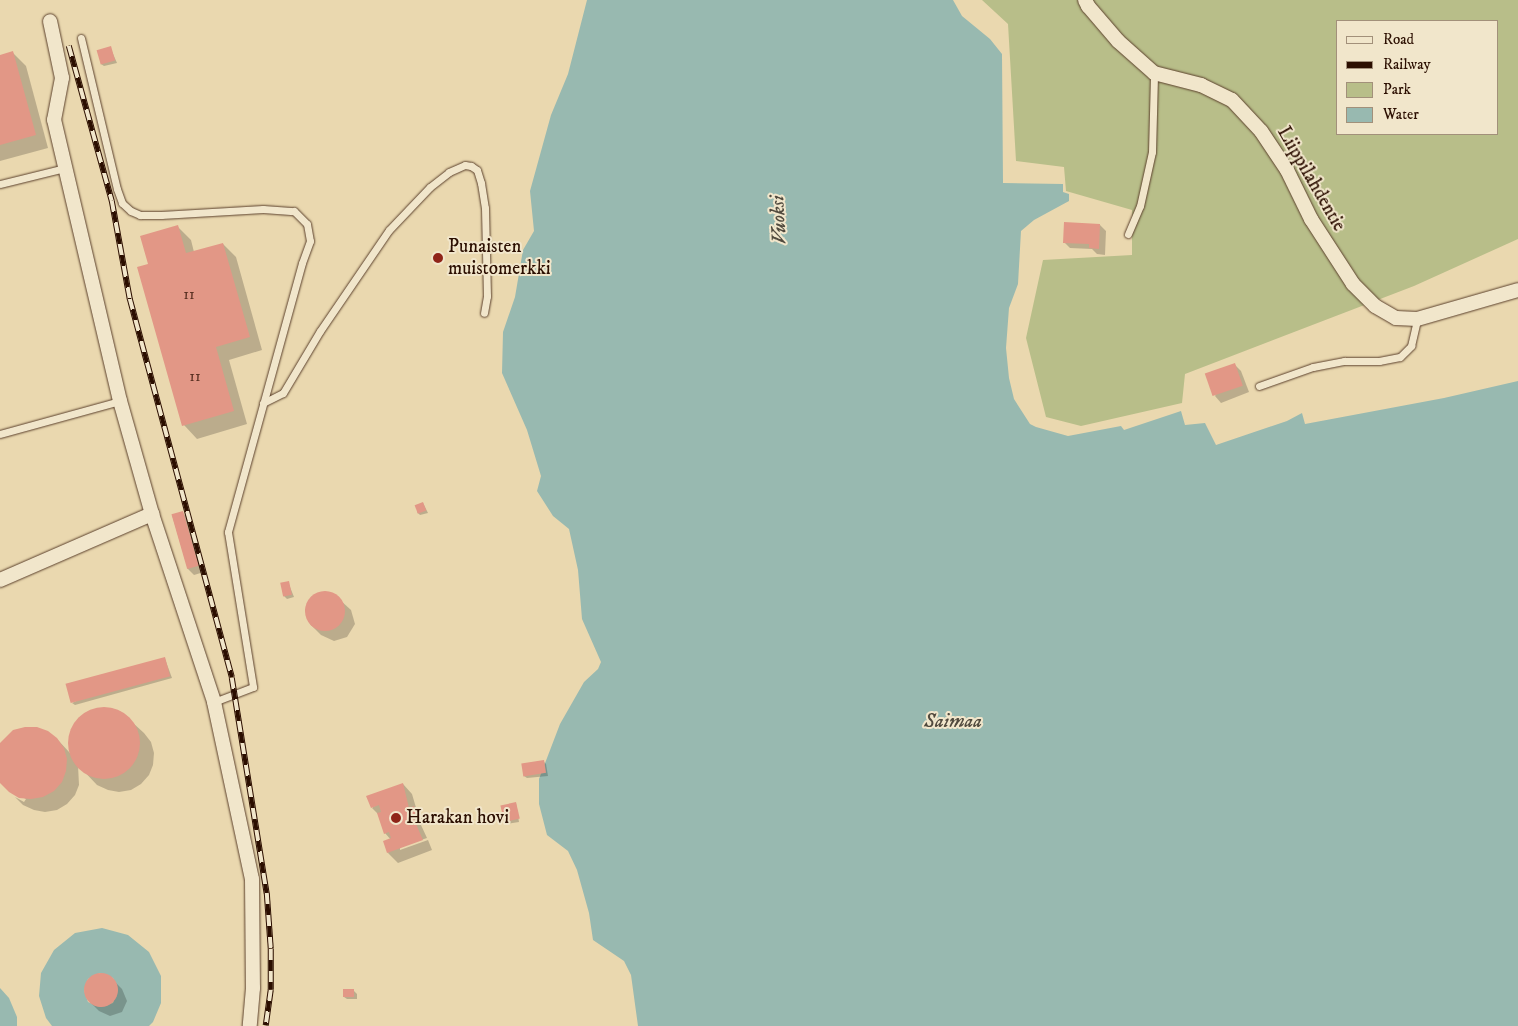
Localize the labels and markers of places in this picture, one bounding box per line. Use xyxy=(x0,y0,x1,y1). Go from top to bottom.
place label: Punaisten muistomerkki xyxy=(448,236,551,280)
marker: Punaisten muistomerkki xyxy=(432,252,444,264)
place label: Harakan hovi xyxy=(406,807,509,829)
marker: Harakan hovi xyxy=(390,812,402,824)

